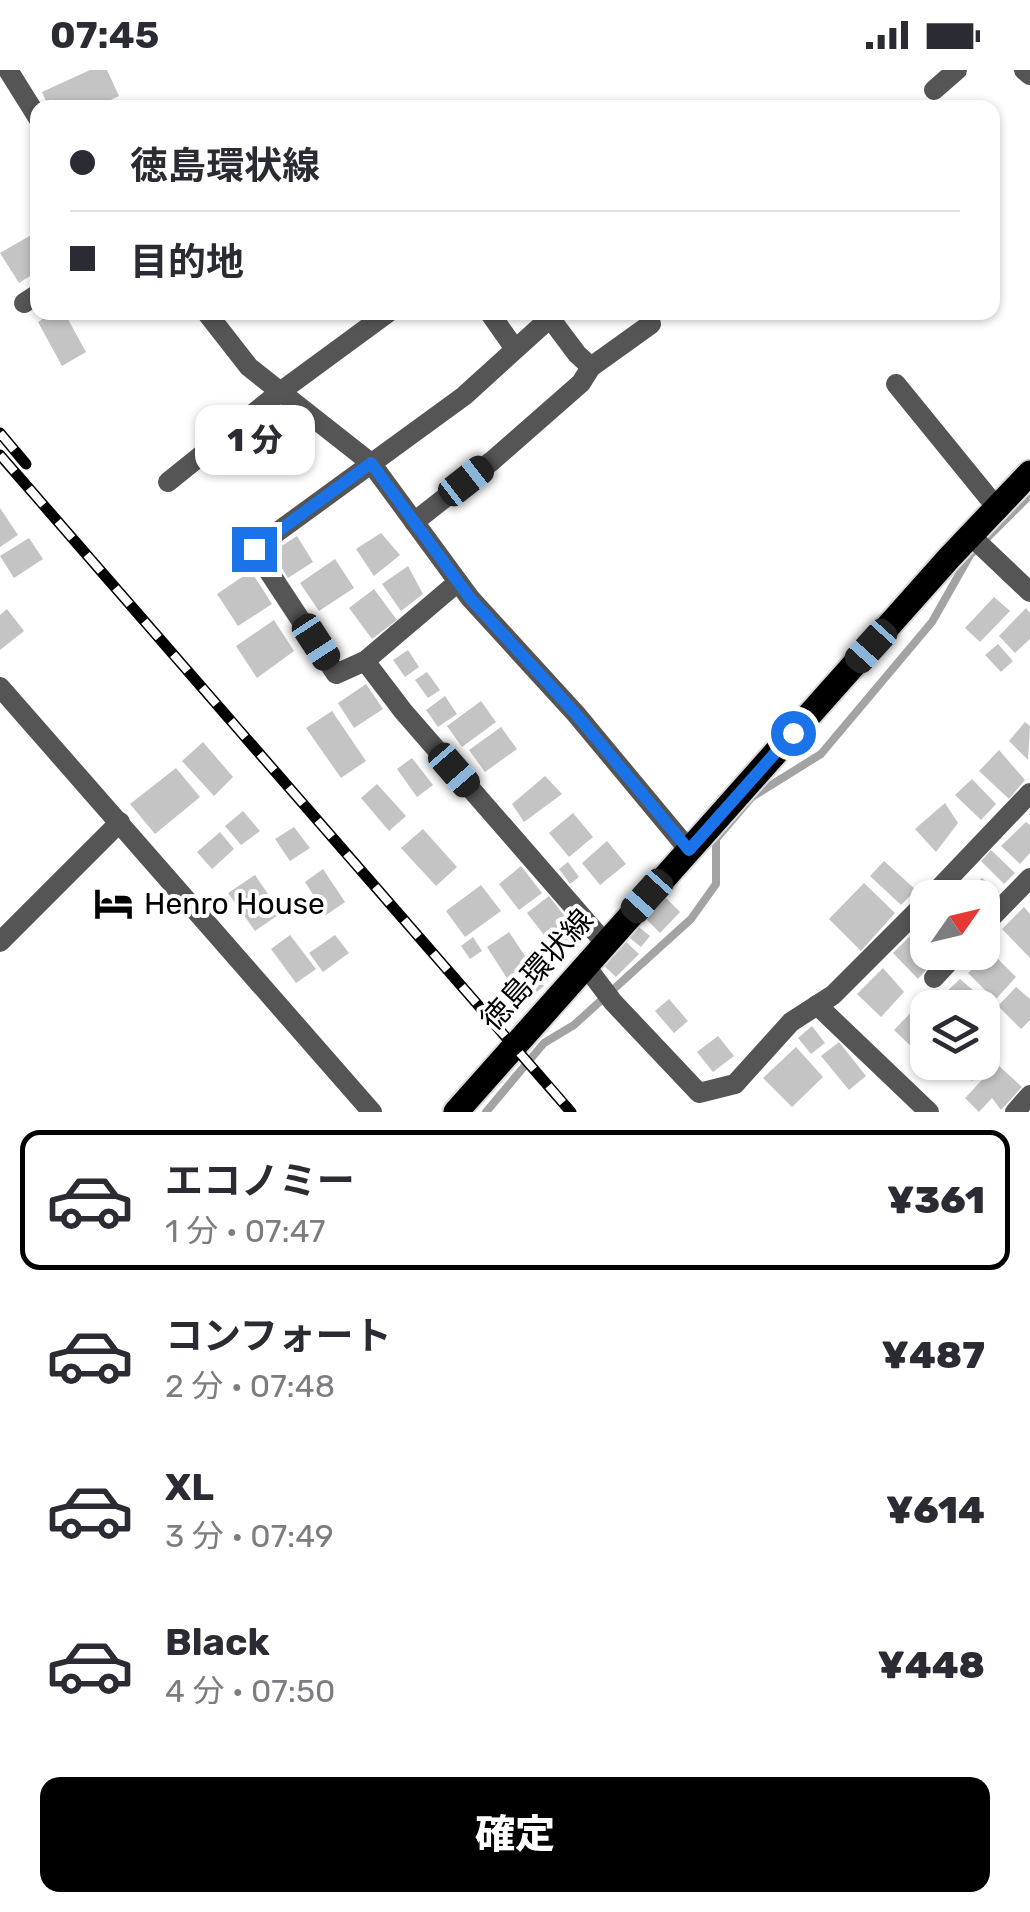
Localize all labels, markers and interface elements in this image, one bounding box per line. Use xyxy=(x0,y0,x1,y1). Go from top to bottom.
text: 07:45 xyxy=(50,12,159,58)
text: 徳島環状線 xyxy=(130,143,320,189)
text: 目的地 xyxy=(130,239,244,285)
callout: 1 分 xyxy=(194,404,314,474)
text: 1 分 xyxy=(227,421,283,459)
car xyxy=(433,451,499,511)
route end xyxy=(232,527,277,572)
car xyxy=(287,609,345,675)
car xyxy=(840,614,902,678)
route start xyxy=(771,711,816,756)
car xyxy=(423,738,485,802)
car xyxy=(616,864,678,928)
north arrow xyxy=(910,880,1000,970)
map controls xyxy=(910,880,1000,1080)
hotel icon: Henro House xyxy=(93,883,135,925)
place label: Henro House xyxy=(144,886,325,922)
street label: 徳島環状線 xyxy=(473,902,601,1038)
button: layers xyxy=(910,990,1000,1080)
icon: car xyxy=(45,1155,135,1245)
text: エコノミー xyxy=(165,1158,355,1204)
text: ¥361 xyxy=(887,1177,985,1223)
text: 1 分 · 07:47 xyxy=(165,1212,325,1250)
icon: car xyxy=(45,1310,135,1400)
text: コンフォート xyxy=(165,1313,392,1359)
text: ¥487 xyxy=(882,1332,985,1378)
text: 2 分 · 07:48 xyxy=(165,1367,335,1405)
text: XL xyxy=(165,1464,214,1510)
icon: car xyxy=(45,1465,135,1555)
text: ¥614 xyxy=(886,1487,985,1533)
text: 3 分 · 07:49 xyxy=(165,1517,334,1555)
text: Black xyxy=(165,1619,270,1665)
icon: car xyxy=(45,1620,135,1710)
text: ¥448 xyxy=(877,1642,985,1688)
text: 4 分 · 07:50 xyxy=(165,1672,335,1710)
button: 確定 xyxy=(40,1777,990,1892)

